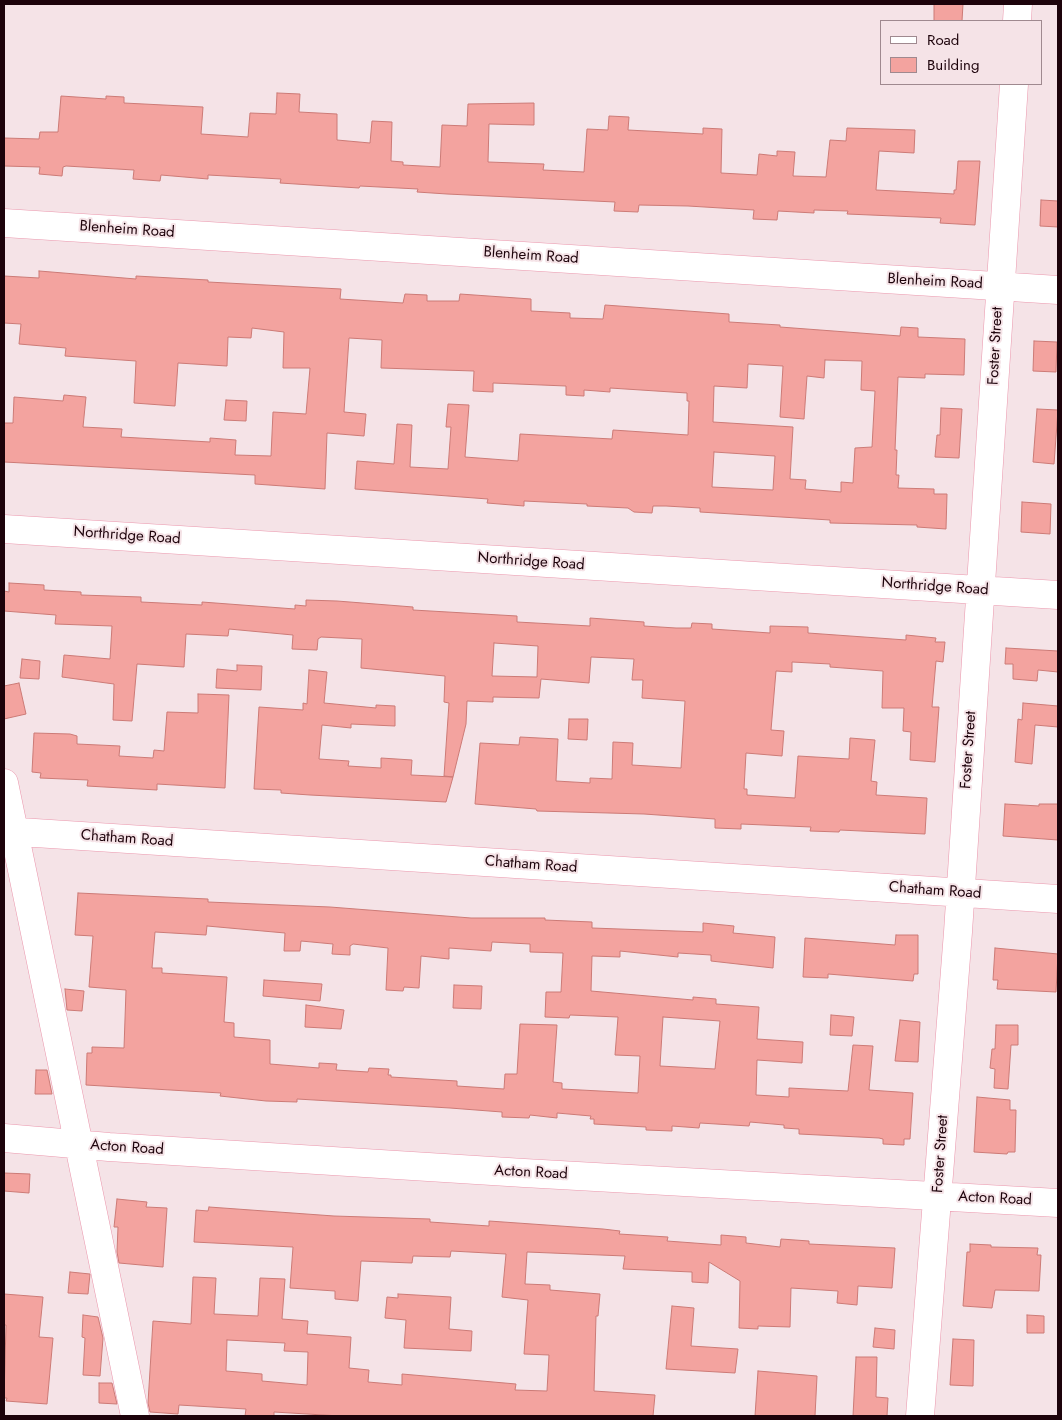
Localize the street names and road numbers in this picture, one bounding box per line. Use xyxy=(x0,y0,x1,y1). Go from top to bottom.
street label: Blenheim Road xyxy=(79,218,175,242)
street label: Blenheim Road xyxy=(483,244,579,268)
street label: Blenheim Road xyxy=(887,271,983,293)
street label: Foster Street xyxy=(985,307,1007,385)
street label: Northridge Road xyxy=(73,523,181,549)
street label: Northridge Road xyxy=(477,549,585,575)
street label: Northridge Road xyxy=(881,574,989,600)
street label: Foster Street xyxy=(957,710,981,790)
street label: Chatham Road xyxy=(80,827,174,851)
street label: Chatham Road xyxy=(484,853,578,877)
street label: Chatham Road xyxy=(888,879,982,903)
street label: Foster Street xyxy=(929,1114,953,1194)
street label: Acton Road xyxy=(90,1136,164,1160)
street label: Acton Road xyxy=(494,1162,568,1184)
street label: Acton Road xyxy=(958,1188,1032,1210)

